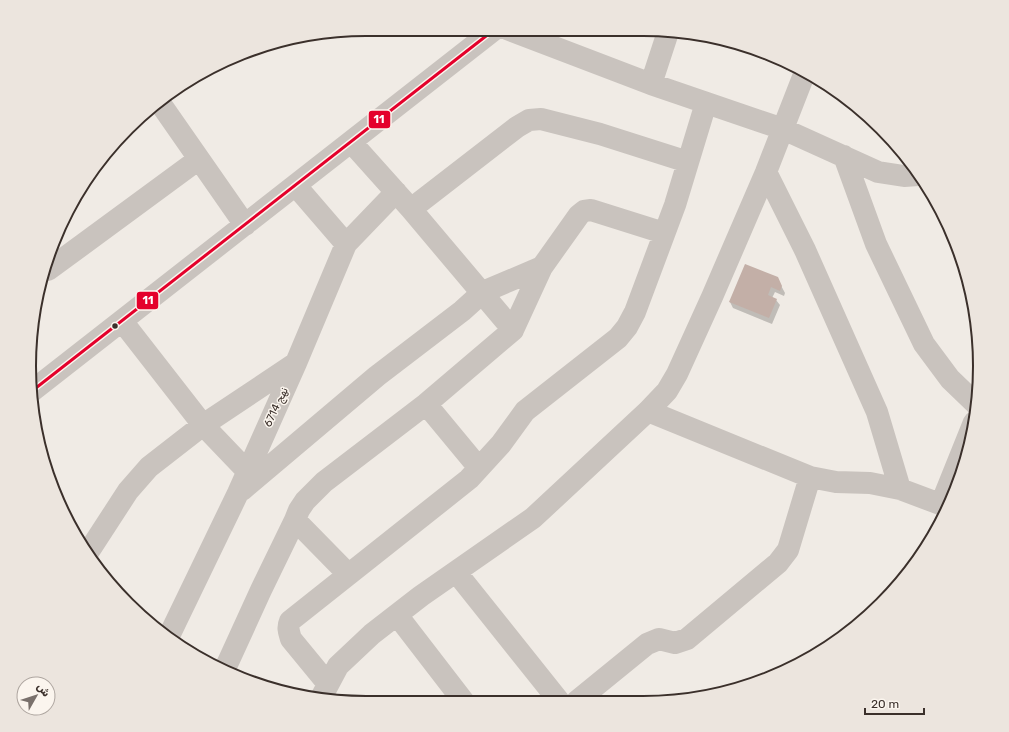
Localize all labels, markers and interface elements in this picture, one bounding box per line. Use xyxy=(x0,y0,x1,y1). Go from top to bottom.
line badge: 11 xyxy=(368,110,391,129)
text: 11 xyxy=(374,113,384,126)
line badge: 11 xyxy=(136,291,159,310)
text: 11 xyxy=(143,294,153,307)
unlabelled marker xyxy=(110,321,120,331)
street label: نهج 6714 xyxy=(261,385,293,430)
north arrow xyxy=(16,676,56,716)
text: ش xyxy=(34,681,53,700)
scale bar xyxy=(865,690,924,716)
text: 20 m xyxy=(871,697,899,711)

